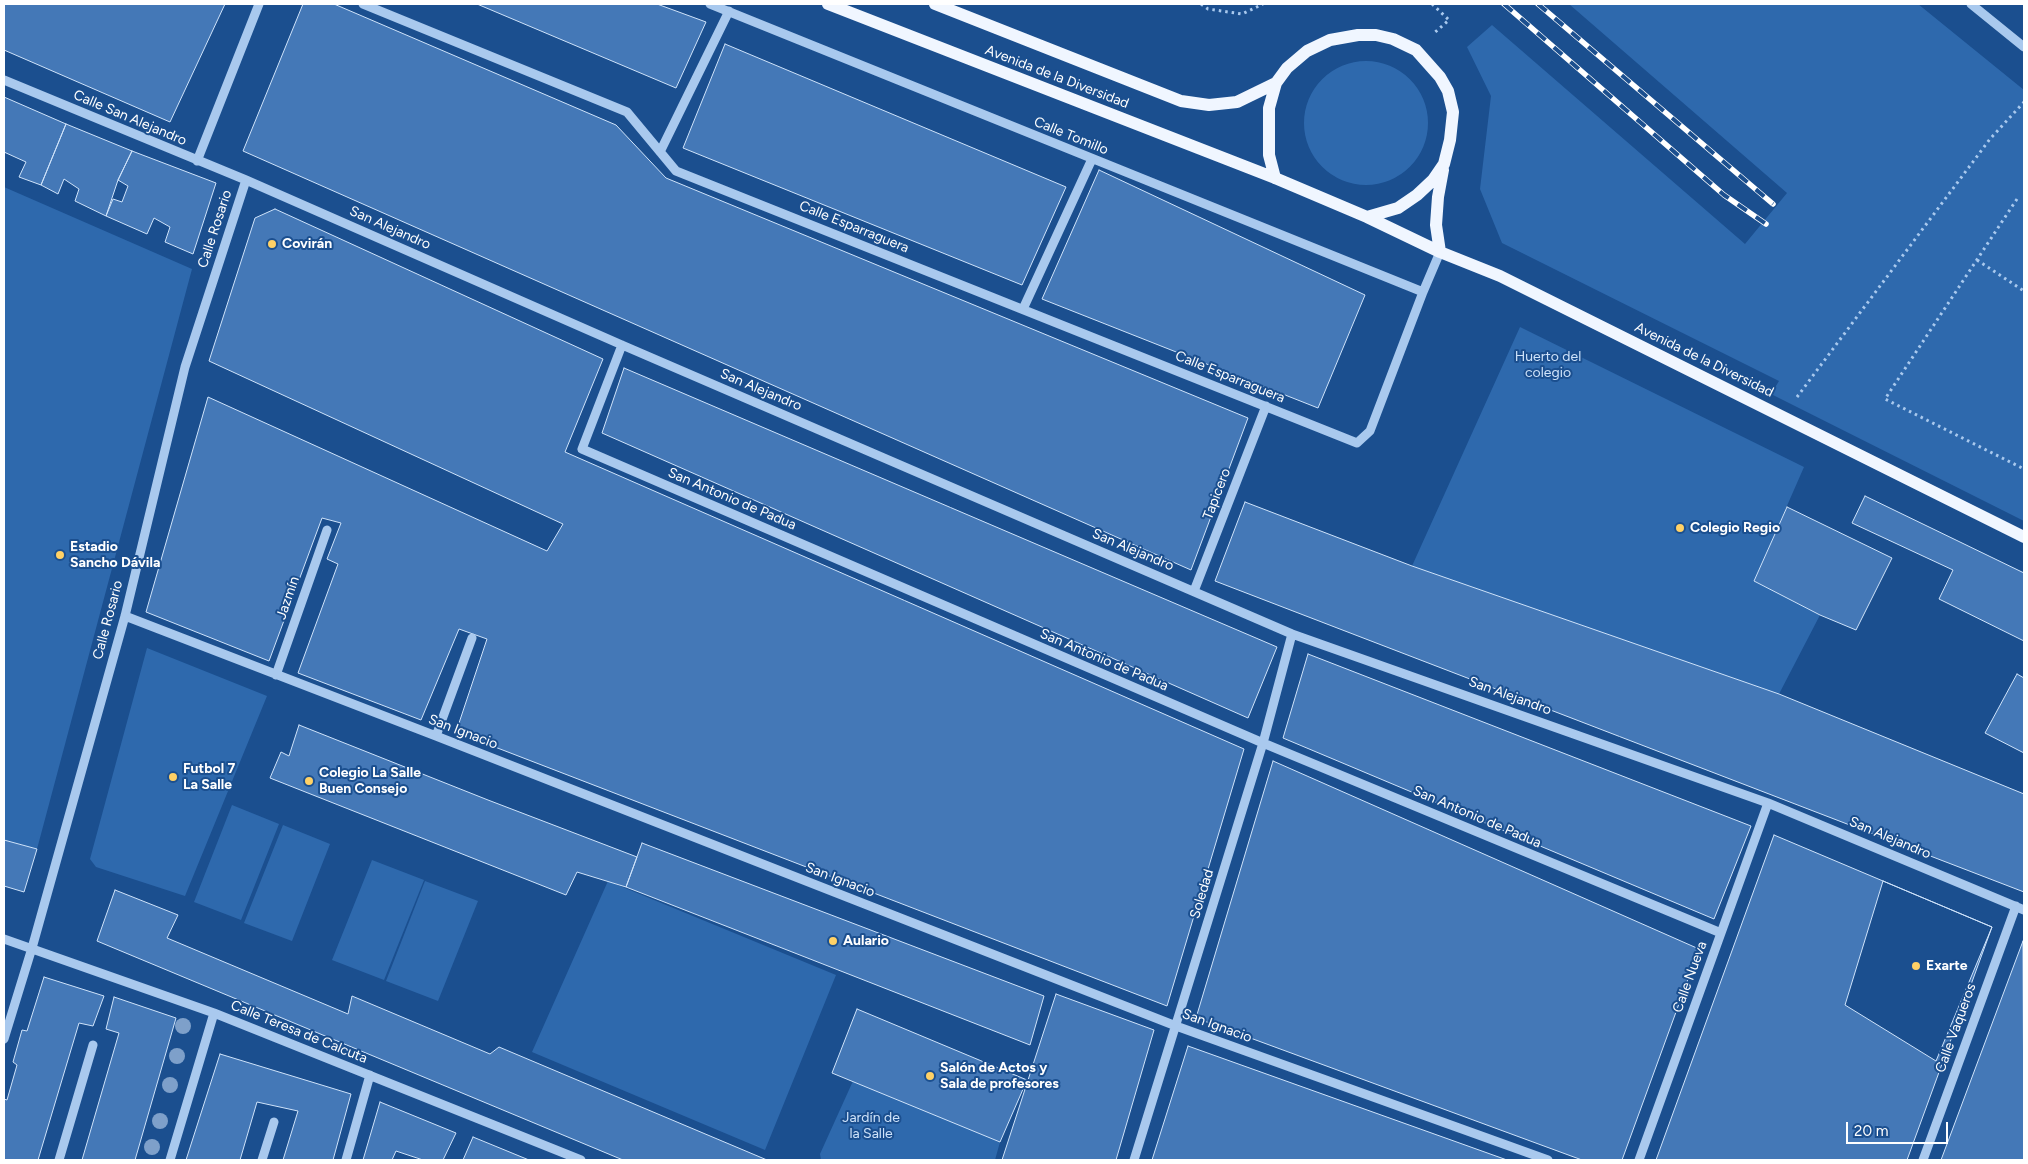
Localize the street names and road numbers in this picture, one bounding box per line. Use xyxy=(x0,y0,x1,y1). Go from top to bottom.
street label: Avenida de la Diversidad xyxy=(983,42,1131,112)
street label: Calle San Alejandro xyxy=(71,87,189,149)
street label: Calle Tomillo xyxy=(1031,113,1111,159)
street label: Calle Rosario xyxy=(194,188,236,270)
street label: Calle Esparraguera xyxy=(797,197,911,257)
street label: San Alejandro xyxy=(347,203,433,253)
street label: Avenida de la Diversidad xyxy=(1632,319,1776,401)
street label: Calle Esparraguera xyxy=(1173,347,1287,407)
street label: San Alejandro xyxy=(718,365,804,415)
street label: San Antonio de Padua xyxy=(665,464,799,534)
street label: Tapicero xyxy=(1200,466,1234,522)
street label: San Alejandro xyxy=(1090,525,1176,575)
street label: Jazmín xyxy=(273,574,303,622)
street label: Calle Rosario xyxy=(89,579,127,661)
street label: San Antonio de Padua xyxy=(1037,625,1171,695)
street label: San Alejandro xyxy=(1466,673,1554,719)
street label: San Ignacio xyxy=(426,711,500,753)
street label: San Antonio de Padua xyxy=(1410,782,1544,852)
street label: San Alejandro xyxy=(1847,813,1933,863)
street label: San Ignacio xyxy=(803,859,877,901)
street label: Soledad xyxy=(1187,867,1217,921)
street label: Calle Nueva xyxy=(1669,939,1711,1015)
street label: Calle Vaqueros xyxy=(1932,981,1980,1075)
street label: Calle Teresa de Calcuta xyxy=(228,997,370,1067)
street label: San Ignacio xyxy=(1180,1006,1254,1046)

